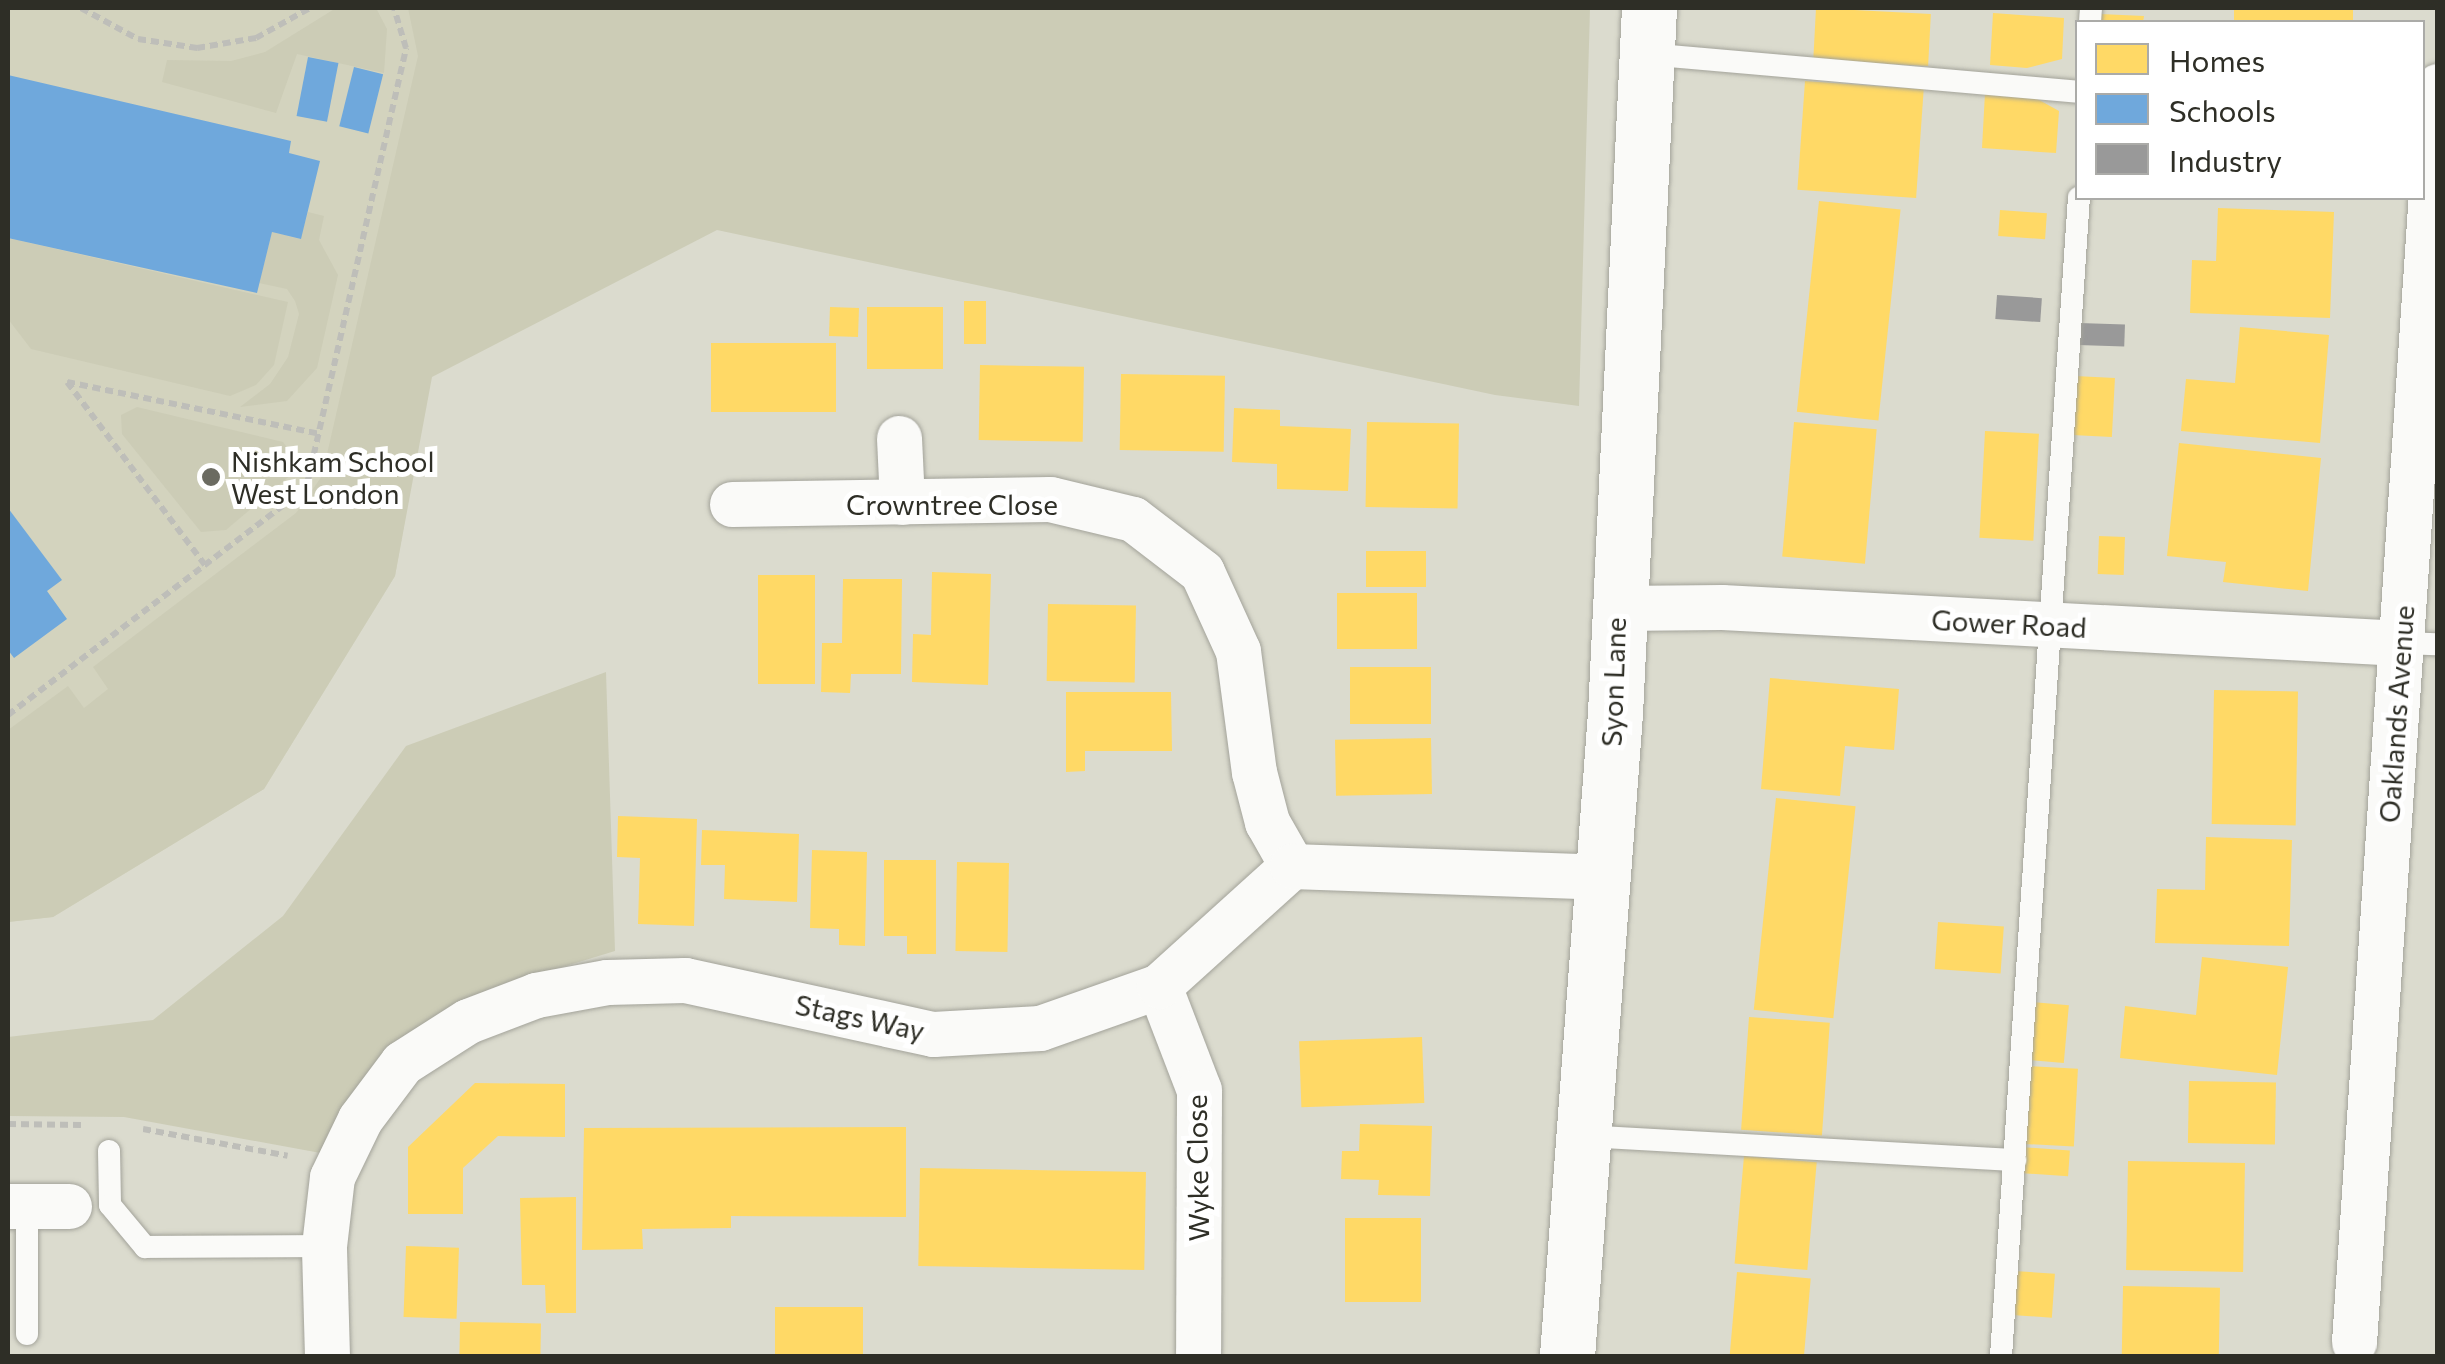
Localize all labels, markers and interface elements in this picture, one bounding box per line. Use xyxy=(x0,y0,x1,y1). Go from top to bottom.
legend xyxy=(2075,20,2425,200)
text: Homes xyxy=(2169,41,2265,78)
text: Schools xyxy=(2169,91,2276,128)
text: Industry xyxy=(2169,141,2282,178)
place label: Nishkam School West London xyxy=(231,444,435,510)
marker: Nishkam School West London xyxy=(200,466,222,488)
street label: Crowntree Close xyxy=(846,487,1058,521)
street label: Gower Road xyxy=(1931,602,2087,644)
street label: Oaklands Avenue xyxy=(2372,604,2420,824)
street label: Syon Lane xyxy=(1594,617,1632,747)
street label: Stags Way xyxy=(792,987,928,1047)
street label: Wyke Close xyxy=(1179,1094,1215,1242)

